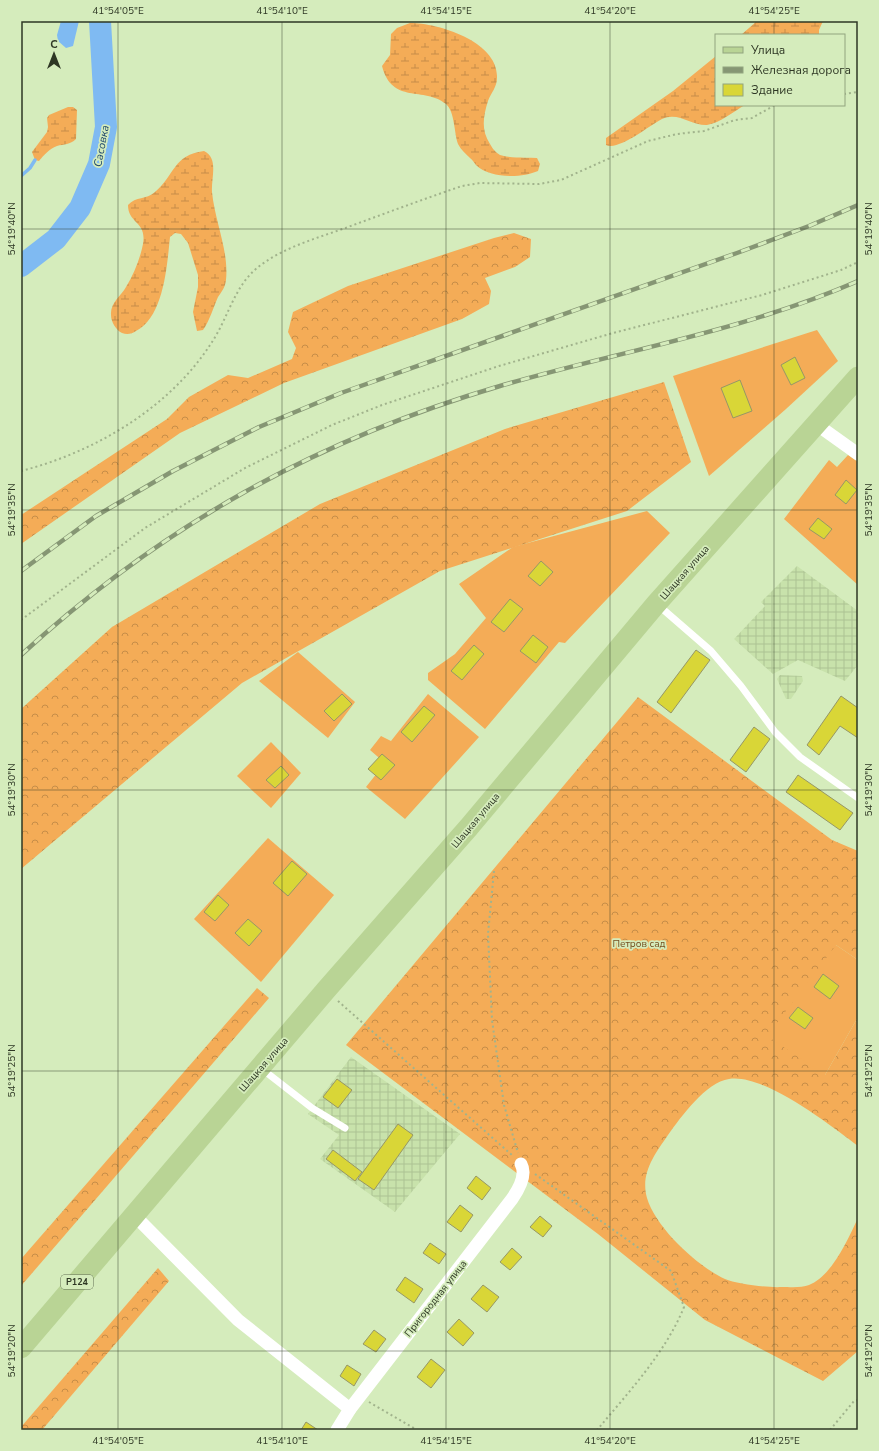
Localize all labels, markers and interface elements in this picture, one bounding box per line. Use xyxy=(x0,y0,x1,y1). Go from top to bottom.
text: 41°54'05"E xyxy=(92,4,144,18)
text: 41°54'10"E xyxy=(256,4,308,18)
text: 41°54'15"E xyxy=(420,4,472,18)
text: 41°54'20"E xyxy=(584,4,636,18)
text: 41°54'25"E xyxy=(748,4,800,18)
north arrow xyxy=(34,34,74,74)
legend xyxy=(715,34,845,106)
text: С xyxy=(50,37,58,52)
text: Улица xyxy=(750,42,785,58)
text: Железная дорога xyxy=(751,62,851,78)
text: Здание xyxy=(751,82,793,98)
water label: Сасовка xyxy=(90,124,113,168)
text: 54°19'40"N xyxy=(5,202,19,256)
text: 54°19'40"N xyxy=(862,202,876,256)
text: 54°19'35"N xyxy=(5,483,19,537)
text: 54°19'35"N xyxy=(862,483,876,537)
street label: Шацкая улица xyxy=(657,542,712,603)
text: 54°19'30"N xyxy=(5,763,19,817)
text: 54°19'30"N xyxy=(862,763,876,817)
street label: Шацкая улица xyxy=(448,790,503,851)
park label: Петров сад xyxy=(612,937,666,951)
street label: Шацкая улица xyxy=(236,1034,291,1095)
text: 54°19'25"N xyxy=(5,1044,19,1098)
text: 54°19'25"N xyxy=(862,1044,876,1098)
street label: Пригородная улица xyxy=(401,1257,470,1340)
road number: Р124 xyxy=(61,1275,93,1289)
text: 54°19'20"N xyxy=(5,1324,19,1378)
text: 54°19'20"N xyxy=(862,1324,876,1378)
text: 41°54'05"E xyxy=(92,1434,144,1448)
text: 41°54'10"E xyxy=(256,1434,308,1448)
text: 41°54'15"E xyxy=(420,1434,472,1448)
text: 41°54'20"E xyxy=(584,1434,636,1448)
text: 41°54'25"E xyxy=(748,1434,800,1448)

